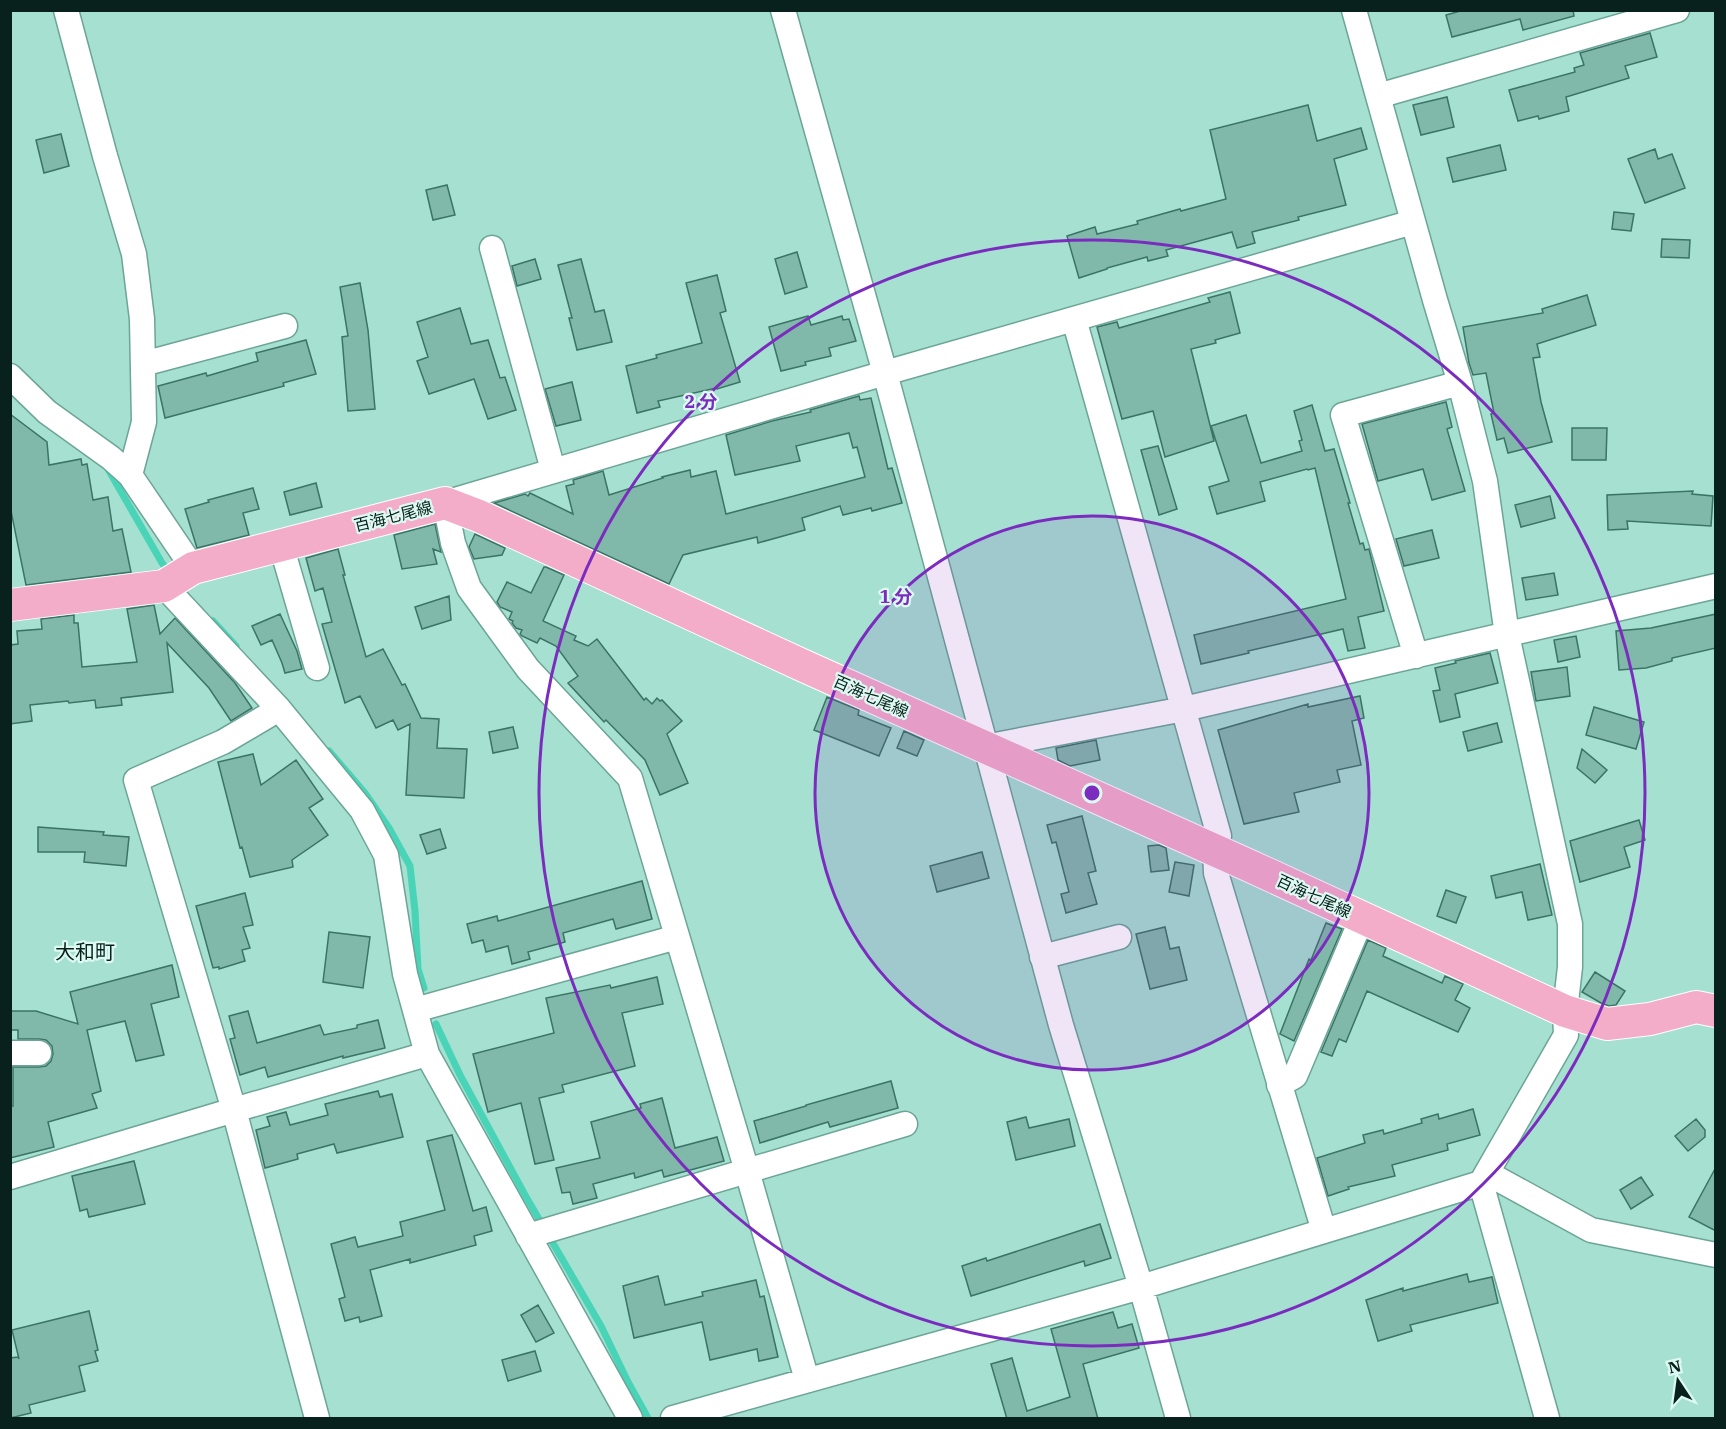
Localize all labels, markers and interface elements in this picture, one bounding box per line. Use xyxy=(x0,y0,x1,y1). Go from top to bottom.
text: 2 分 xyxy=(685,390,717,413)
street label: 百海七尾線 xyxy=(352,497,434,535)
text: 1 分 xyxy=(880,585,912,608)
street label: 百海七尾線 xyxy=(830,671,912,721)
centre of rings xyxy=(1082,783,1102,803)
street label: 百海七尾線 xyxy=(1274,870,1354,922)
district label: 大和町 xyxy=(55,938,115,965)
north arrow xyxy=(1648,1351,1708,1411)
text: N xyxy=(1666,1355,1683,1378)

